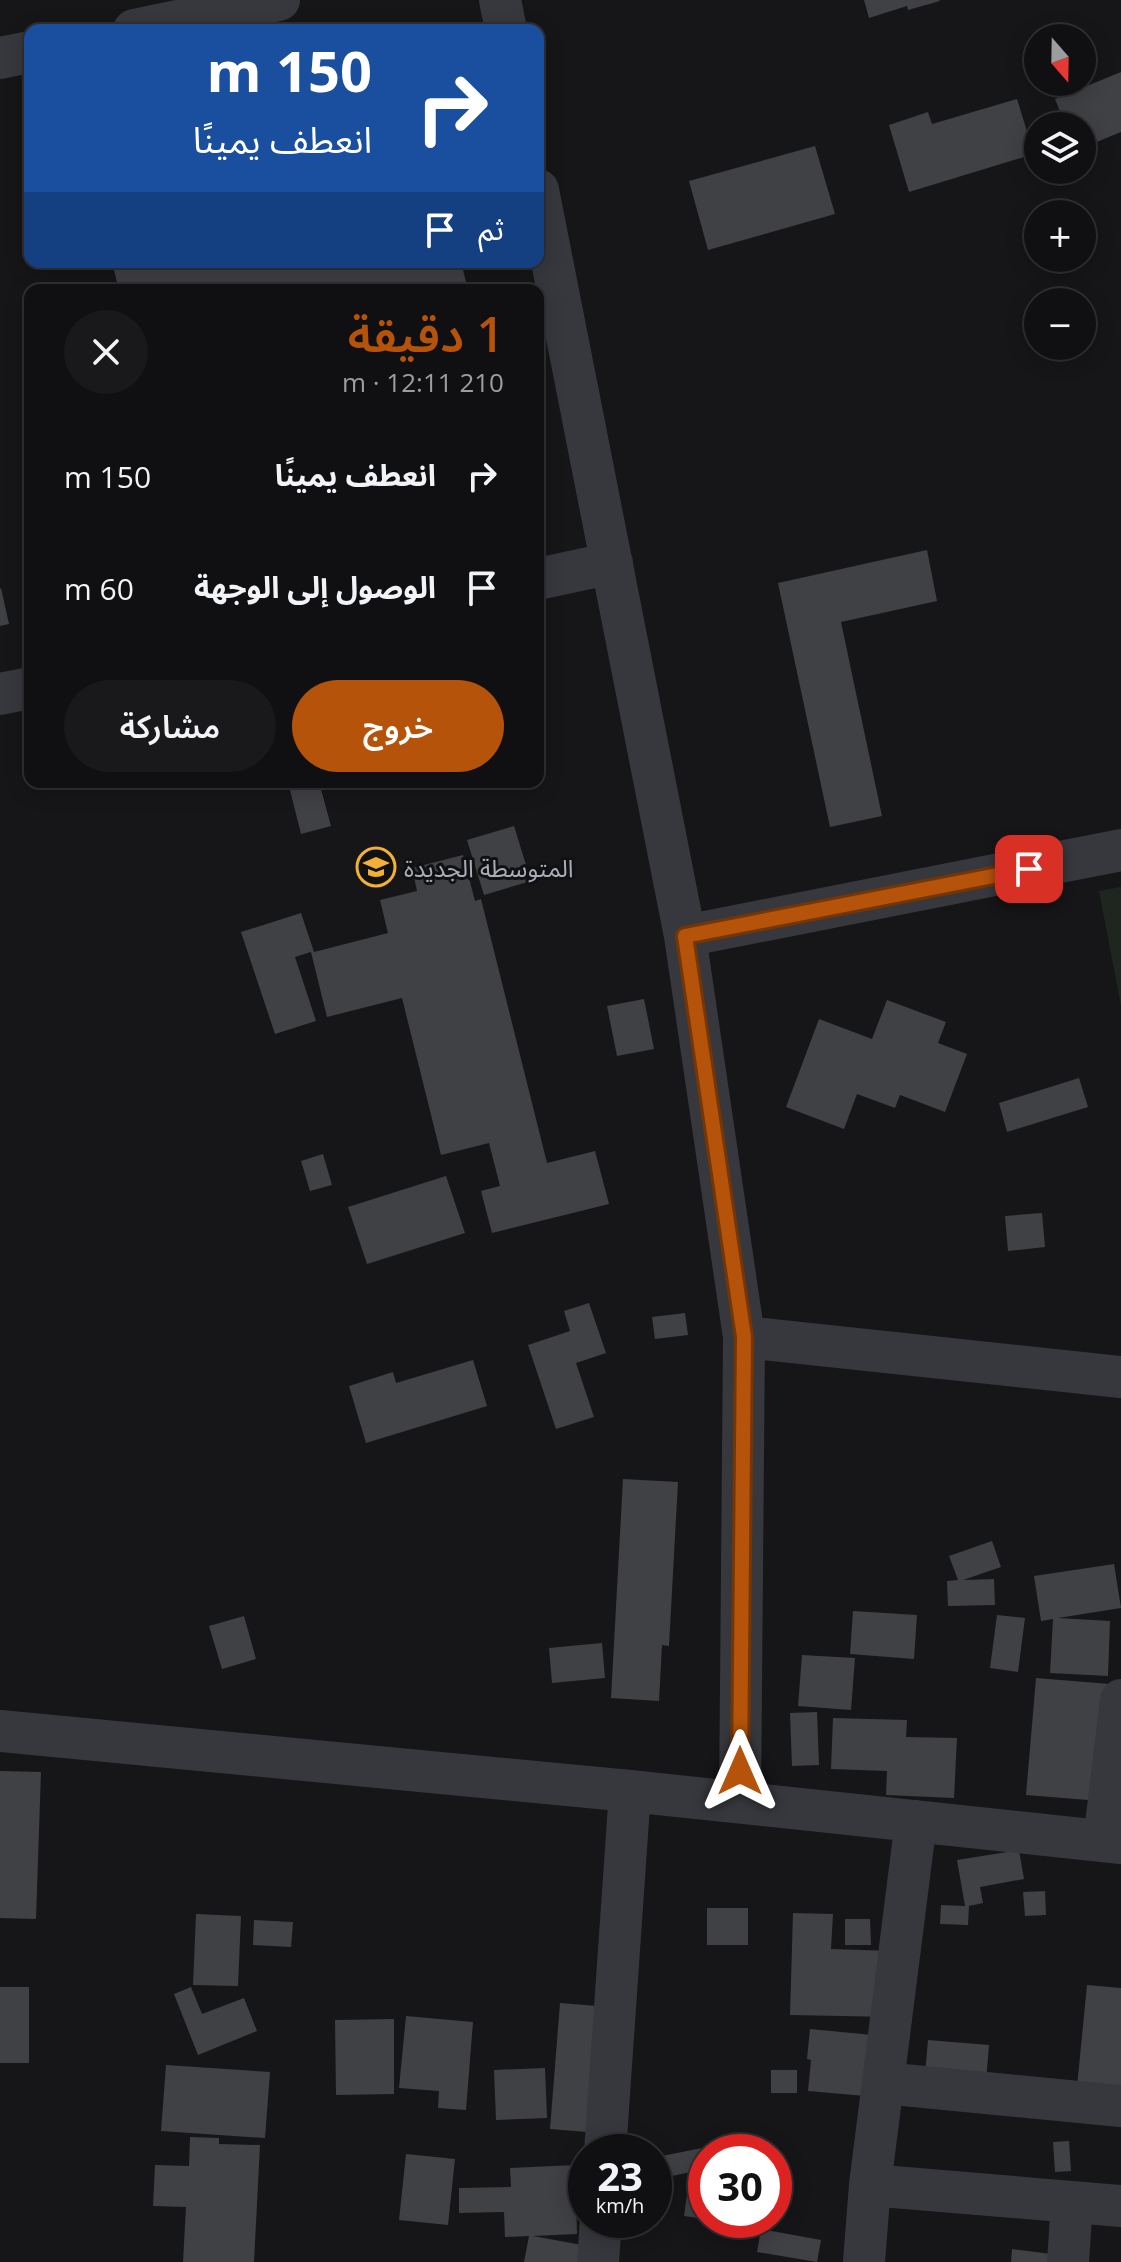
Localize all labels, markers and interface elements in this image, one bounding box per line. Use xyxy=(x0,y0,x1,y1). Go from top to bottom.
north arrow xyxy=(1024,24,1096,96)
map controls xyxy=(1024,24,1096,360)
text: 150 m xyxy=(206,32,372,108)
icon: right xyxy=(400,56,504,160)
button: layers xyxy=(1024,112,1096,184)
text: انعطف يمينًا xyxy=(193,115,372,164)
button: + xyxy=(1024,200,1096,272)
icon: arrive xyxy=(418,208,462,252)
text: ثم xyxy=(478,208,504,249)
button: − xyxy=(1024,288,1096,360)
text: 1 دقيقة xyxy=(348,301,504,366)
button: close xyxy=(64,310,148,394)
text: 210 m · 12:11 xyxy=(342,364,504,400)
text: انعطف يمينًا xyxy=(275,454,436,495)
icon: right xyxy=(460,454,504,498)
text: 150 m xyxy=(64,456,151,497)
text: الوصول إلى الوجهة xyxy=(194,566,436,607)
icon: arrive xyxy=(460,566,504,610)
text: 60 m xyxy=(64,568,134,609)
button: مشاركة xyxy=(64,680,276,772)
button: خروج xyxy=(292,680,504,772)
pin xyxy=(995,835,1063,903)
school or university icon: المتوسطة الجديدة xyxy=(355,846,397,888)
icon: arrive xyxy=(1007,847,1051,891)
place label: المتوسطة الجديدة xyxy=(404,851,574,884)
position arrow xyxy=(698,1729,782,1813)
speed limit sign: 30 xyxy=(688,2134,792,2238)
text: 23 xyxy=(597,2148,643,2203)
text: km/h xyxy=(596,2192,644,2219)

